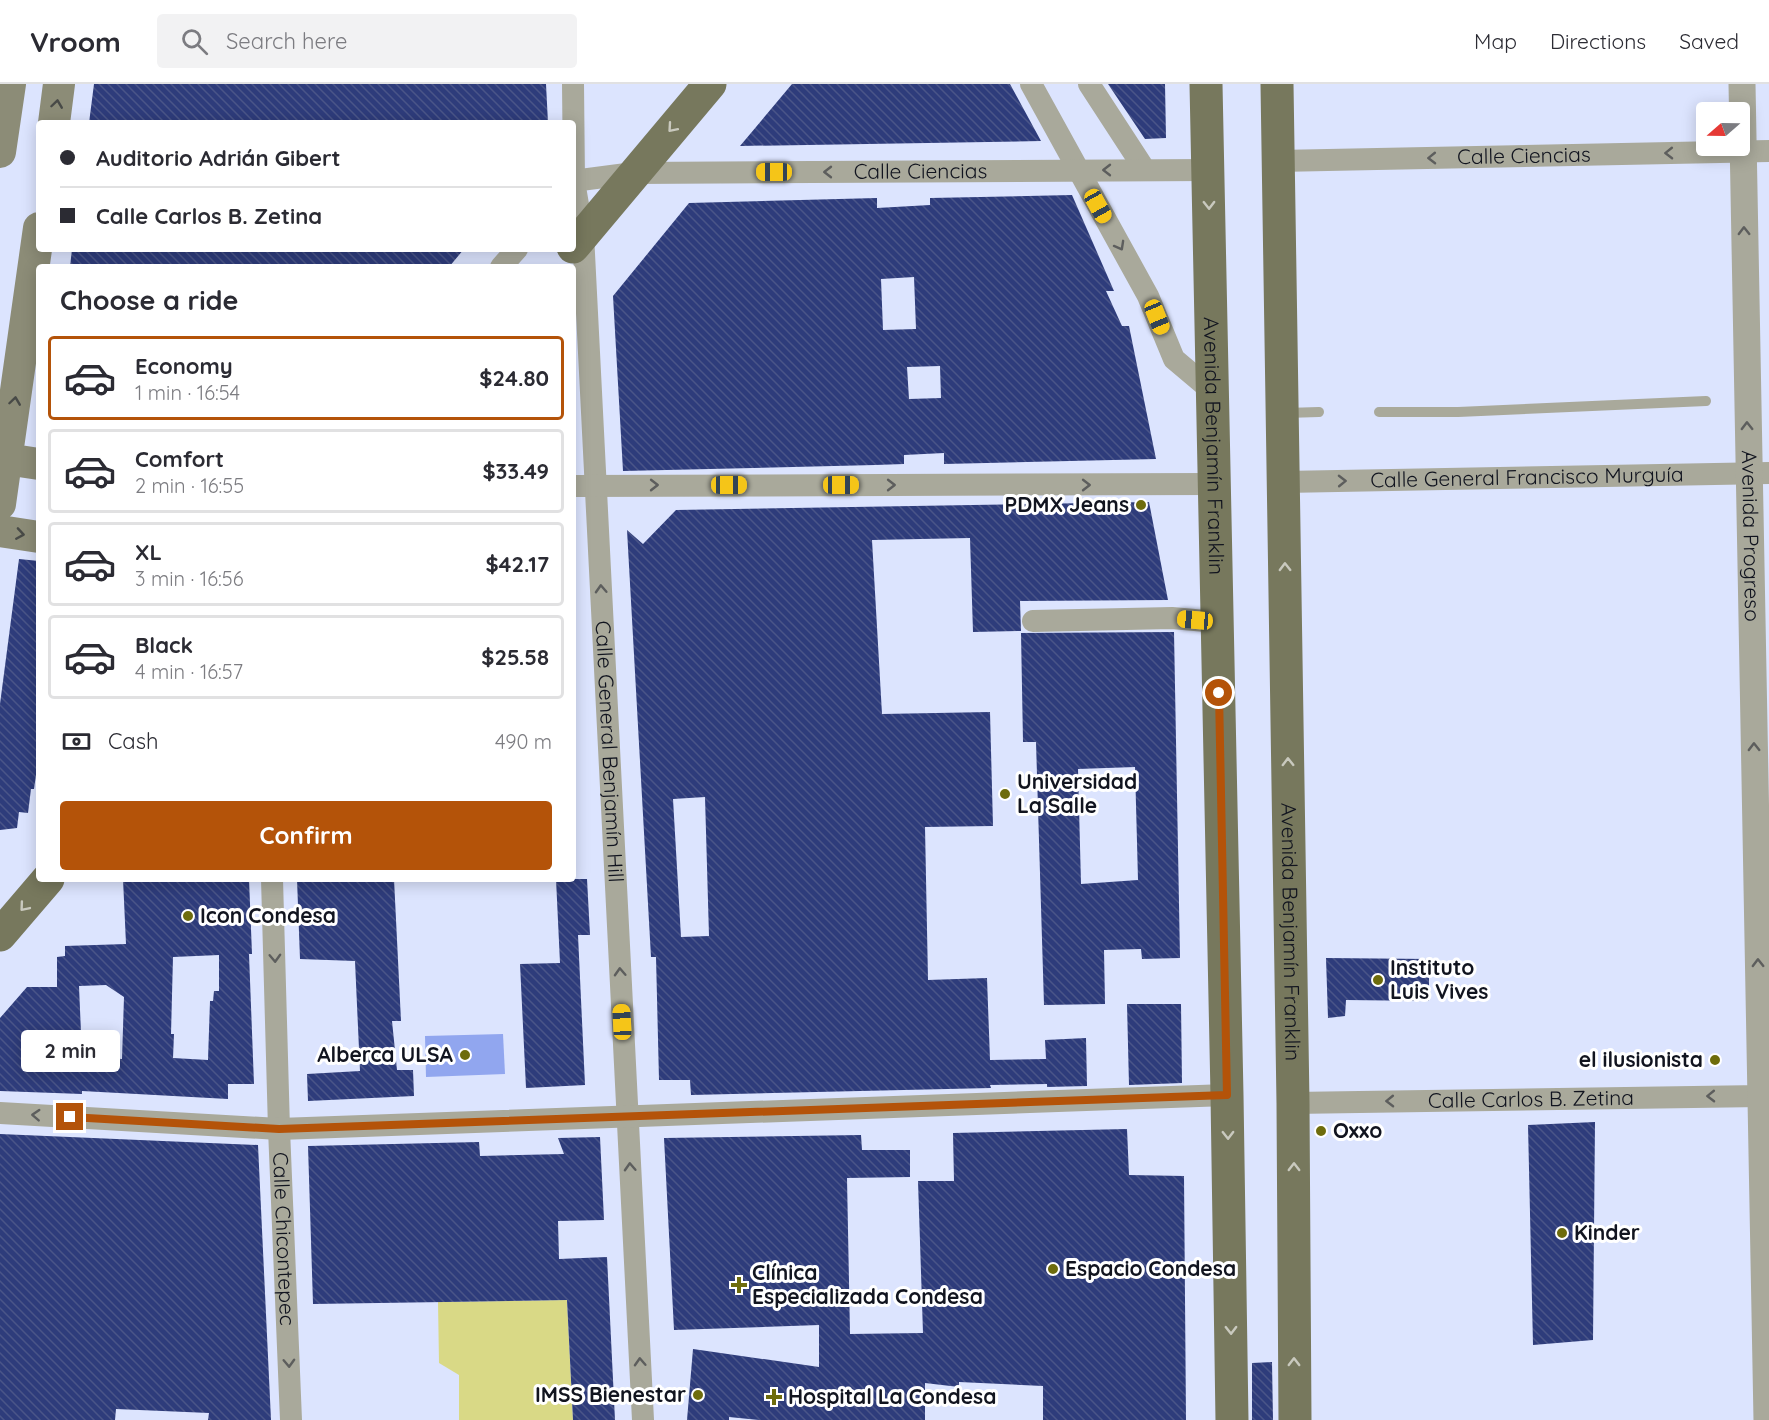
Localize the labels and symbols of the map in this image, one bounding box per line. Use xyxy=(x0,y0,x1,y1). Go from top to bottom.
one-way arrow xyxy=(50,99,62,108)
north arrow xyxy=(1696,102,1750,156)
one-way arrow xyxy=(668,121,679,132)
street label: Calle Ciencias xyxy=(1457,141,1591,169)
one-way arrow xyxy=(1664,147,1673,159)
one-way arrow xyxy=(1427,151,1436,164)
street label: Calle Ciencias xyxy=(854,157,987,184)
car xyxy=(756,163,792,181)
one-way arrow xyxy=(1103,164,1112,176)
one-way arrow xyxy=(824,166,833,178)
car xyxy=(1081,186,1115,226)
one-way arrow xyxy=(1202,201,1215,210)
one-way arrow xyxy=(1738,226,1750,235)
one-way arrow xyxy=(1112,239,1124,250)
car xyxy=(1142,297,1172,337)
street label: Avenida Benjamín Franklin xyxy=(1199,316,1230,575)
one-way arrow xyxy=(8,397,20,406)
one-way arrow xyxy=(1741,421,1753,430)
street label: Avenida Progreso xyxy=(1737,450,1766,622)
street label: Calle General Francisco Murguía xyxy=(1370,461,1684,492)
one-way arrow xyxy=(1338,475,1347,487)
car xyxy=(711,476,747,494)
car xyxy=(823,476,859,494)
one-way arrow xyxy=(649,479,658,491)
one-way arrow xyxy=(886,479,895,491)
one-way arrow xyxy=(1081,479,1090,491)
place label: PDMX Jeans xyxy=(1005,491,1129,517)
marker: PDMX Jeans xyxy=(1134,498,1148,512)
one-way arrow xyxy=(15,528,24,540)
one-way arrow xyxy=(1279,562,1291,571)
one-way arrow xyxy=(594,584,607,593)
car xyxy=(1176,609,1214,631)
street label: Calle General Benjamín Hill xyxy=(591,620,630,883)
route start xyxy=(1205,679,1232,706)
one-way arrow xyxy=(1748,742,1760,751)
one-way arrow xyxy=(1282,757,1294,766)
place label: Universidad La Salle xyxy=(1017,768,1137,818)
marker: Universidad La Salle xyxy=(998,787,1012,801)
street label: Avenida Benjamín Franklin xyxy=(1276,802,1306,1061)
one-way arrow xyxy=(20,900,31,911)
place label: Icon Condesa xyxy=(200,902,336,928)
marker: Icon Condesa xyxy=(181,909,195,923)
one-way arrow xyxy=(268,954,281,963)
place label: Instituto Luis Vives xyxy=(1390,954,1489,1004)
one-way arrow xyxy=(1752,958,1764,967)
one-way arrow xyxy=(613,968,626,977)
marker: Instituto Luis Vives xyxy=(1371,973,1385,987)
car xyxy=(612,1004,632,1040)
callout: 2 min xyxy=(20,1030,119,1072)
place label: Alberca ULSA xyxy=(317,1041,454,1067)
place label: el ilusionista xyxy=(1579,1046,1703,1072)
marker: Alberca ULSA xyxy=(458,1048,472,1062)
marker: el ilusionista xyxy=(1708,1053,1722,1067)
street label: Calle Carlos B. Zetina xyxy=(1428,1084,1634,1113)
one-way arrow xyxy=(1706,1090,1715,1102)
one-way arrow xyxy=(1385,1095,1394,1107)
route end xyxy=(56,1103,83,1130)
one-way arrow xyxy=(31,1109,40,1122)
place label: Oxxo xyxy=(1333,1117,1382,1143)
marker: Oxxo xyxy=(1314,1124,1328,1138)
one-way arrow xyxy=(1222,1131,1234,1140)
street label: Calle Chicontepec xyxy=(268,1151,301,1326)
one-way arrow xyxy=(623,1162,636,1171)
one-way arrow xyxy=(1288,1162,1300,1171)
place label: Kinder xyxy=(1574,1219,1640,1245)
marker: Kinder xyxy=(1555,1226,1569,1240)
place label: Espacio Condesa xyxy=(1065,1255,1236,1281)
place label: Clínica Especializada Condesa xyxy=(752,1259,983,1309)
marker: Espacio Condesa xyxy=(1046,1262,1060,1276)
marker: Clínica Especializada Condesa xyxy=(730,1276,748,1294)
one-way arrow xyxy=(1224,1326,1237,1335)
one-way arrow xyxy=(633,1357,646,1366)
one-way arrow xyxy=(1288,1357,1300,1366)
one-way arrow xyxy=(283,1359,295,1368)
place label: IMSS Bienestar xyxy=(535,1381,686,1407)
place label: Hospital La Condesa xyxy=(788,1383,997,1409)
marker: IMSS Bienestar xyxy=(691,1388,705,1402)
marker: Hospital La Condesa xyxy=(765,1388,783,1406)

